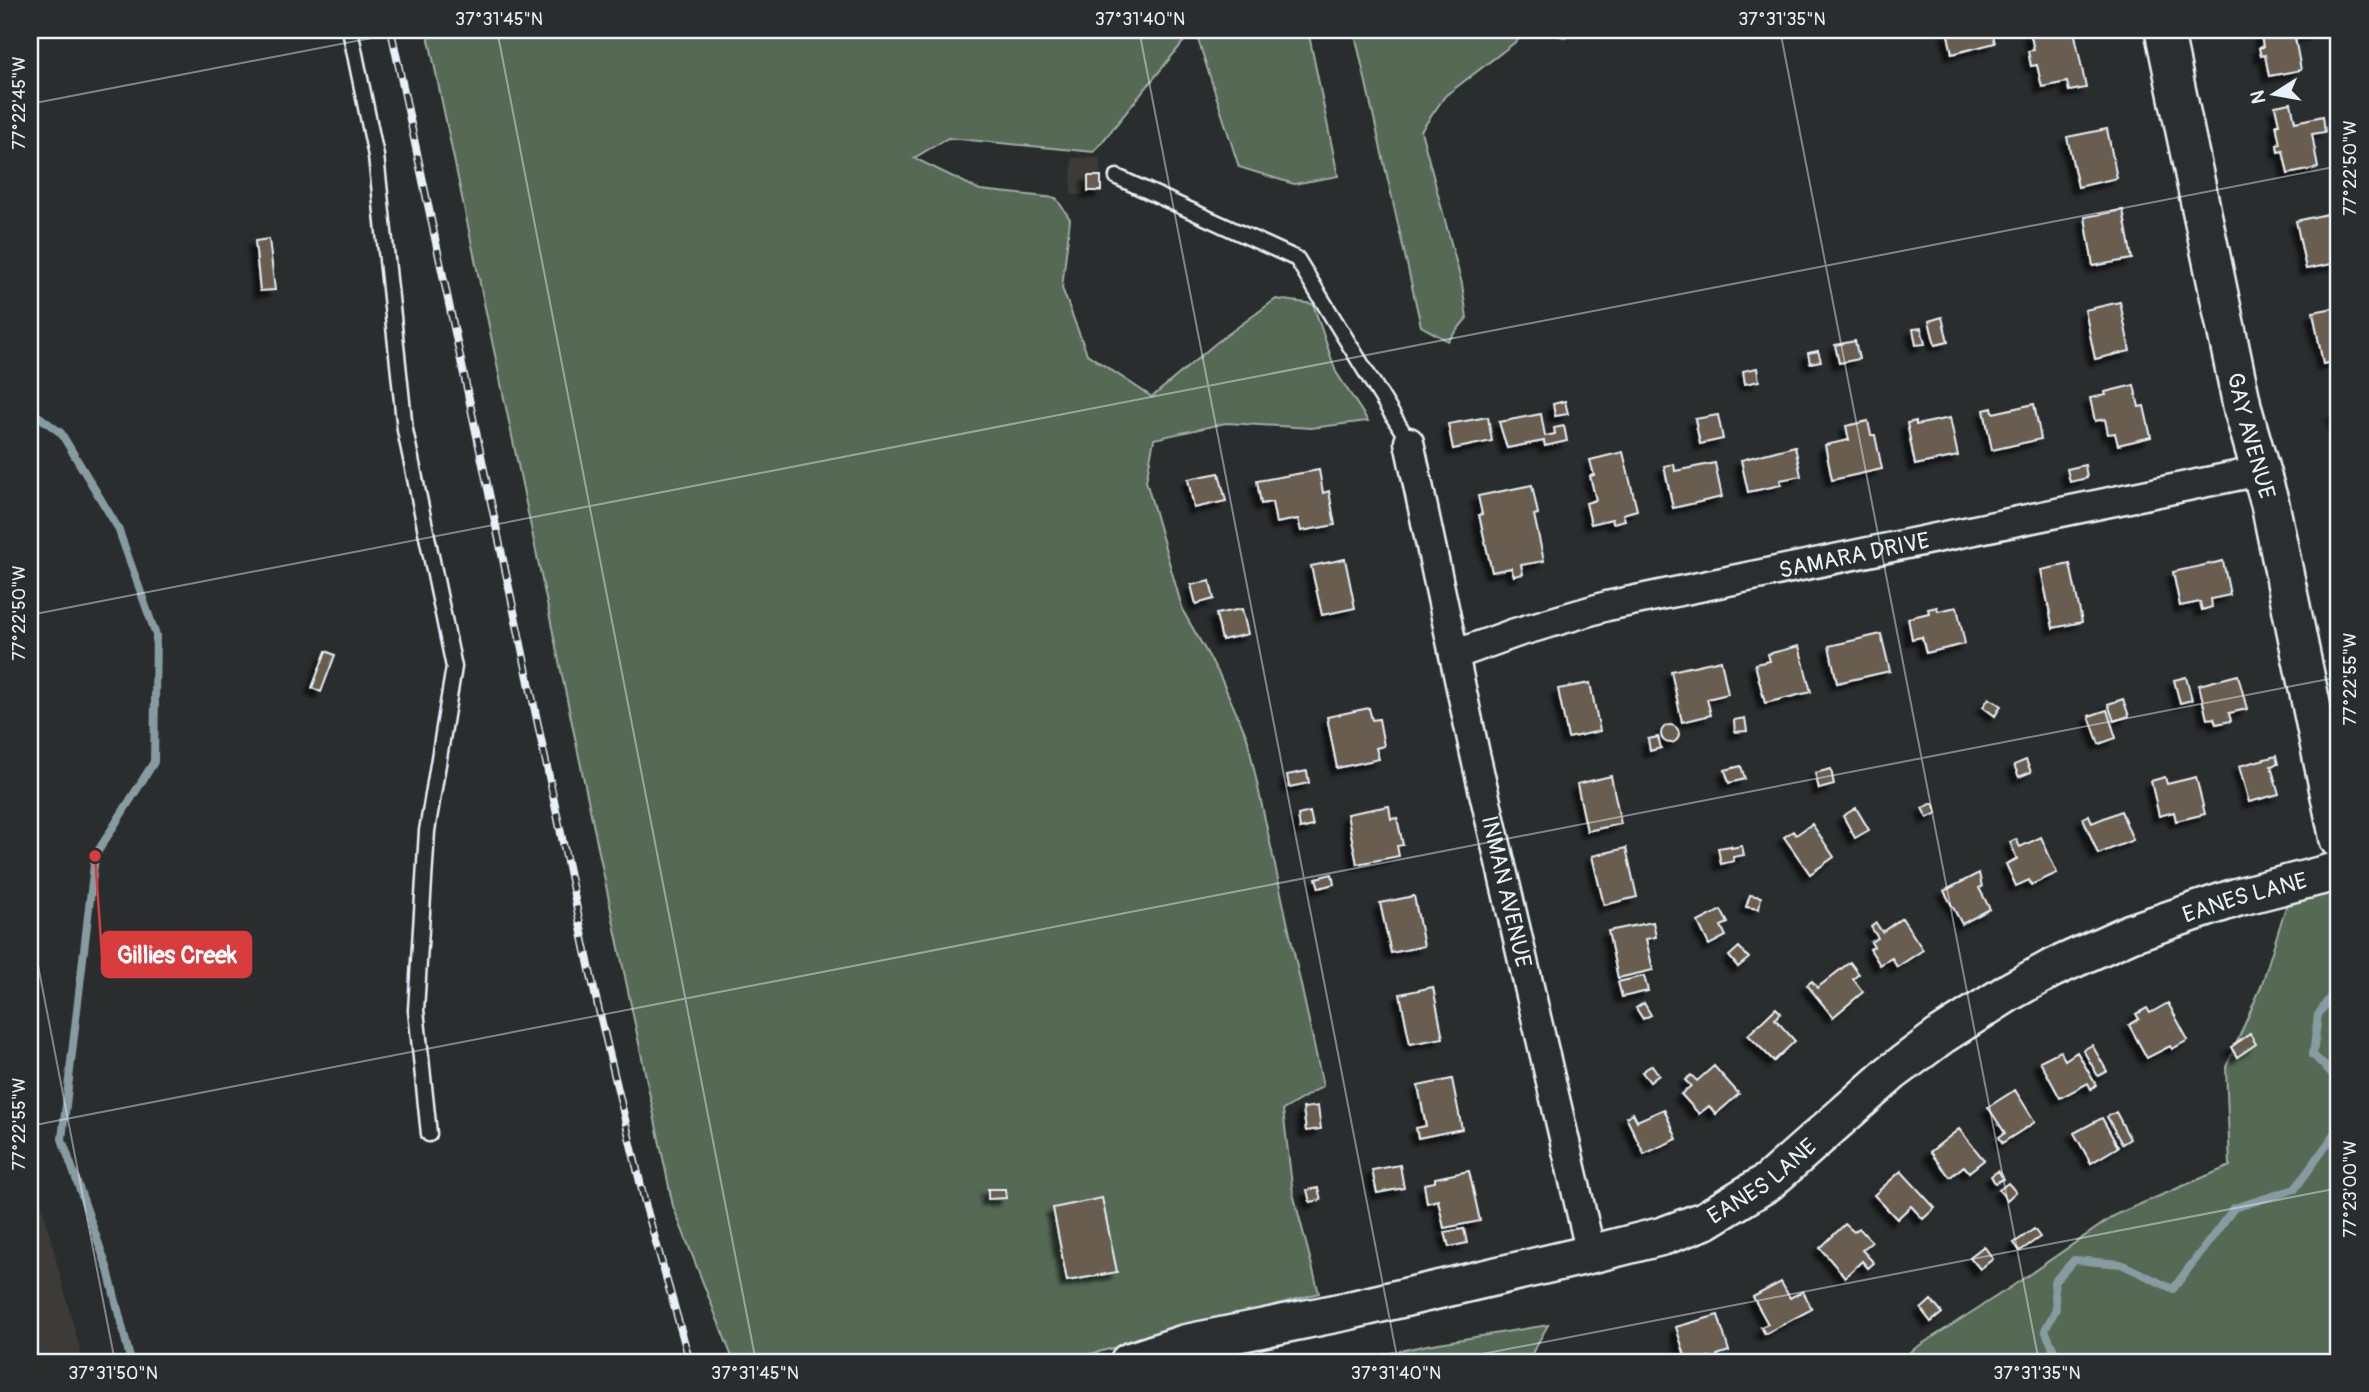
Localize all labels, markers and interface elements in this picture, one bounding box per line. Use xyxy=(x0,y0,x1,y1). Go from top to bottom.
text: 37°31'45"N xyxy=(455,8,543,31)
text: 37°31'40"N xyxy=(1095,8,1185,31)
text: 37°31'35"N xyxy=(1738,8,1826,31)
text: 77°22'45"W xyxy=(8,56,31,150)
north arrow xyxy=(2240,60,2310,130)
text: N xyxy=(2245,88,2271,106)
text: 77°22'50"W xyxy=(2339,120,2362,216)
street label: GAY AVENUE xyxy=(2221,370,2282,502)
street label: SAMARA DRIVE xyxy=(1776,525,1932,585)
text: 77°22'50"W xyxy=(8,565,31,661)
text: 77°22'55"W xyxy=(2339,633,2362,725)
street label: INMAN AVENUE xyxy=(1475,813,1539,970)
street label: EANES LANE xyxy=(2179,865,2310,929)
callout: Gillies Creek xyxy=(102,932,251,977)
text: Gillies Creek xyxy=(117,941,238,970)
text: 77°22'55"W xyxy=(8,1078,31,1170)
street label: EANES LANE xyxy=(1702,1132,1822,1230)
text: 77°23'00"W xyxy=(2339,1140,2362,1238)
text: 37°31'50"N xyxy=(68,1362,158,1385)
text: 37°31'45"N xyxy=(711,1362,799,1385)
text: 37°31'40"N xyxy=(1351,1362,1441,1385)
text: 37°31'35"N xyxy=(1993,1362,2081,1385)

